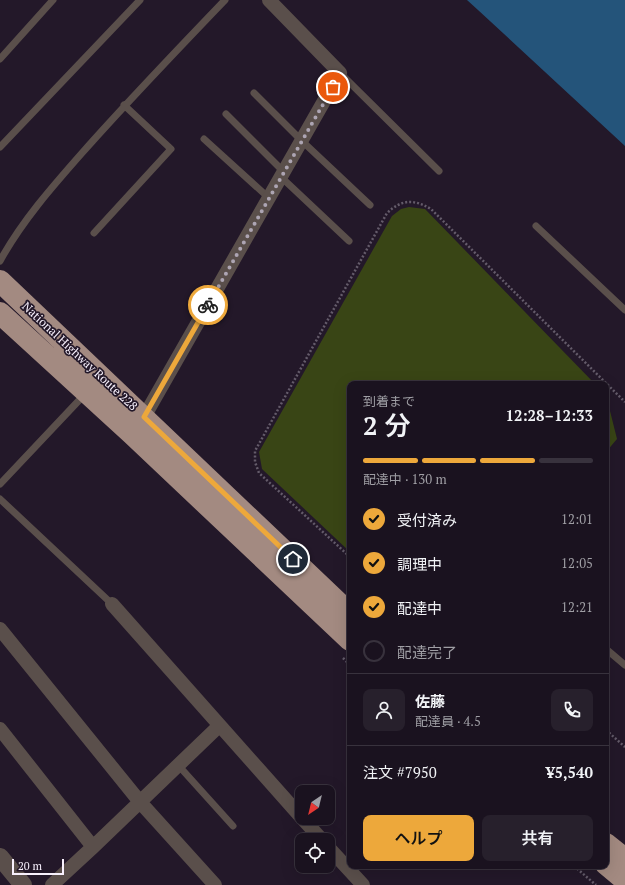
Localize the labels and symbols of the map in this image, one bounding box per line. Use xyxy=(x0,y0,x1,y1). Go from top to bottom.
pin xyxy=(316,70,350,104)
courier xyxy=(188,285,228,325)
street label: National Highway Route 228 xyxy=(19,299,141,413)
pin xyxy=(276,542,310,576)
north arrow xyxy=(295,785,335,825)
scale bar xyxy=(12,857,64,876)

